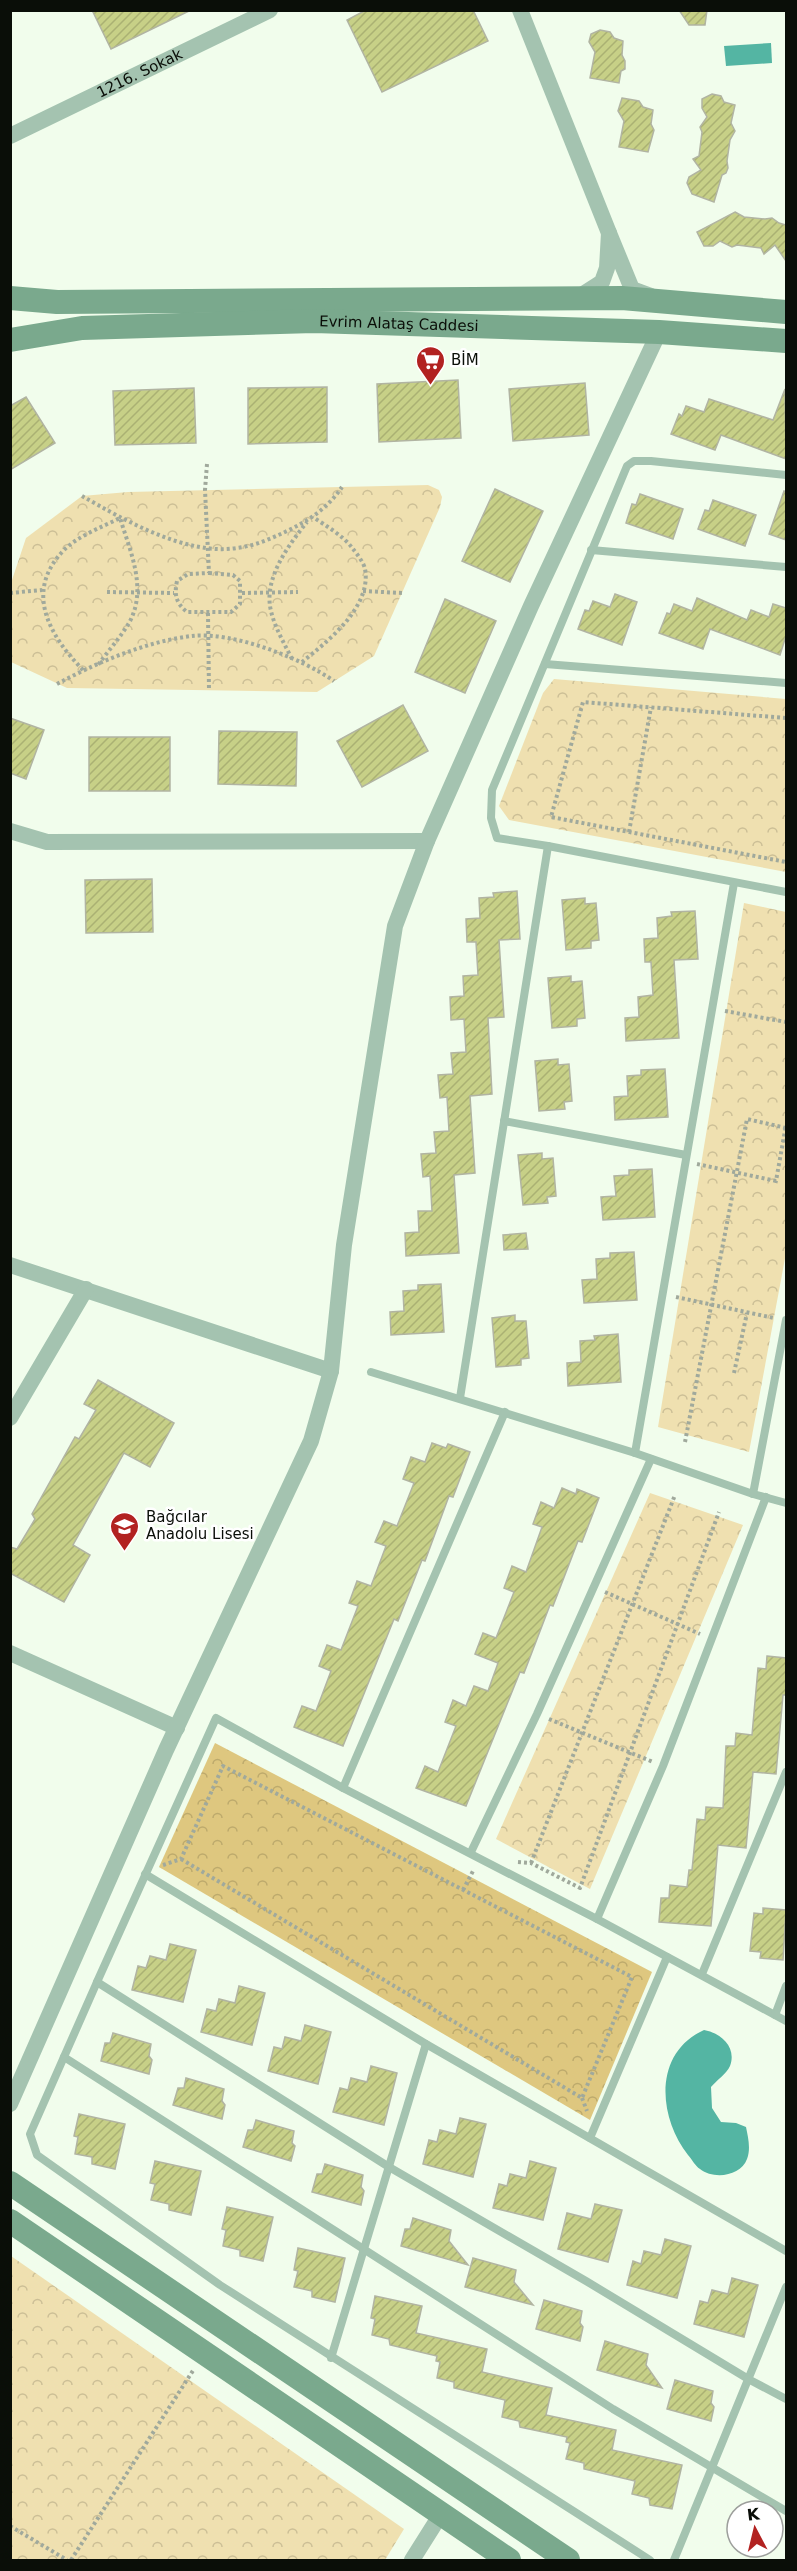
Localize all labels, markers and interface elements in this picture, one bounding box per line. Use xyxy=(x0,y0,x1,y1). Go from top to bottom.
street label: 1216. Sokak xyxy=(94,45,186,102)
street label: Evrim Alataş Caddesi xyxy=(319,312,479,335)
supermarket icon: BİM xyxy=(414,344,446,386)
place label: BİM xyxy=(451,350,479,369)
place label: Bağcılar Anadolu Lisesi xyxy=(146,1508,254,1543)
school or university icon: Bağcılar Anadolu Lisesi xyxy=(109,1510,141,1552)
north arrow xyxy=(725,2499,785,2559)
text: K xyxy=(746,2504,761,2525)

